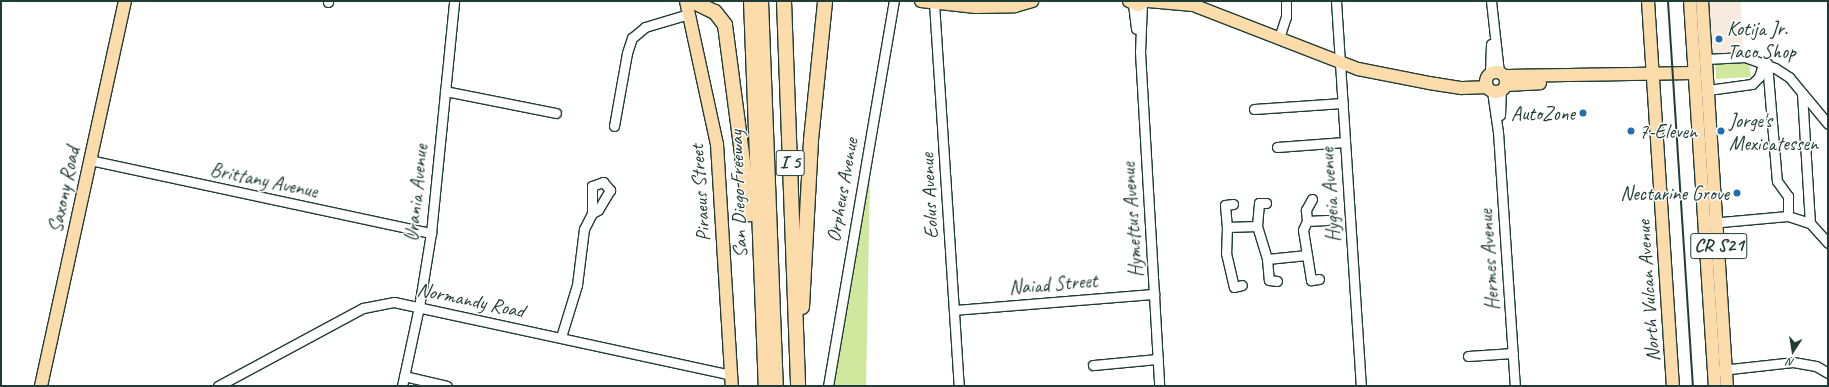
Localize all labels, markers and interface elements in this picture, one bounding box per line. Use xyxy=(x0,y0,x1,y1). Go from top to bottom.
place label: Kotija Jr. Taco Shop xyxy=(1727,16,1796,63)
marker: Kotija Jr. Taco Shop xyxy=(1714,34,1724,44)
place label: AutoZone xyxy=(1511,101,1575,125)
marker: AutoZone xyxy=(1578,108,1588,118)
place label: Jorge's Mexicatessen xyxy=(1729,108,1818,155)
place label: 7-Eleven xyxy=(1639,119,1697,143)
marker: 7-Eleven xyxy=(1626,126,1636,136)
marker: Jorge's Mexicatessen xyxy=(1716,126,1726,136)
street label: San Diego Freeway xyxy=(724,130,752,258)
street label: Orpheus Avenue xyxy=(821,136,863,244)
street label: Urania Avenue xyxy=(399,143,433,243)
street label: Piraeus Street xyxy=(685,144,715,242)
street label: Saxony Road xyxy=(43,145,85,235)
road number: I 5 xyxy=(775,146,805,180)
street label: Hygeia Avenue xyxy=(1315,147,1345,243)
street label: Eolus Avenue xyxy=(915,152,943,240)
street label: Brittany Avenue xyxy=(208,157,320,203)
street label: Hymettus Avenue xyxy=(1116,162,1148,278)
place label: Nectarine Grove xyxy=(1620,181,1729,205)
marker: Nectarine Grove xyxy=(1732,188,1742,198)
street label: Hermes Avenue xyxy=(1473,209,1505,311)
street label: North Vulcan Avenue xyxy=(1631,219,1665,363)
road number: CR S21 xyxy=(1690,229,1748,263)
street label: Naiad Street xyxy=(1008,268,1098,300)
street label: Normandy Road xyxy=(415,277,527,323)
north arrow xyxy=(1773,331,1813,371)
text: N xyxy=(1786,355,1795,370)

